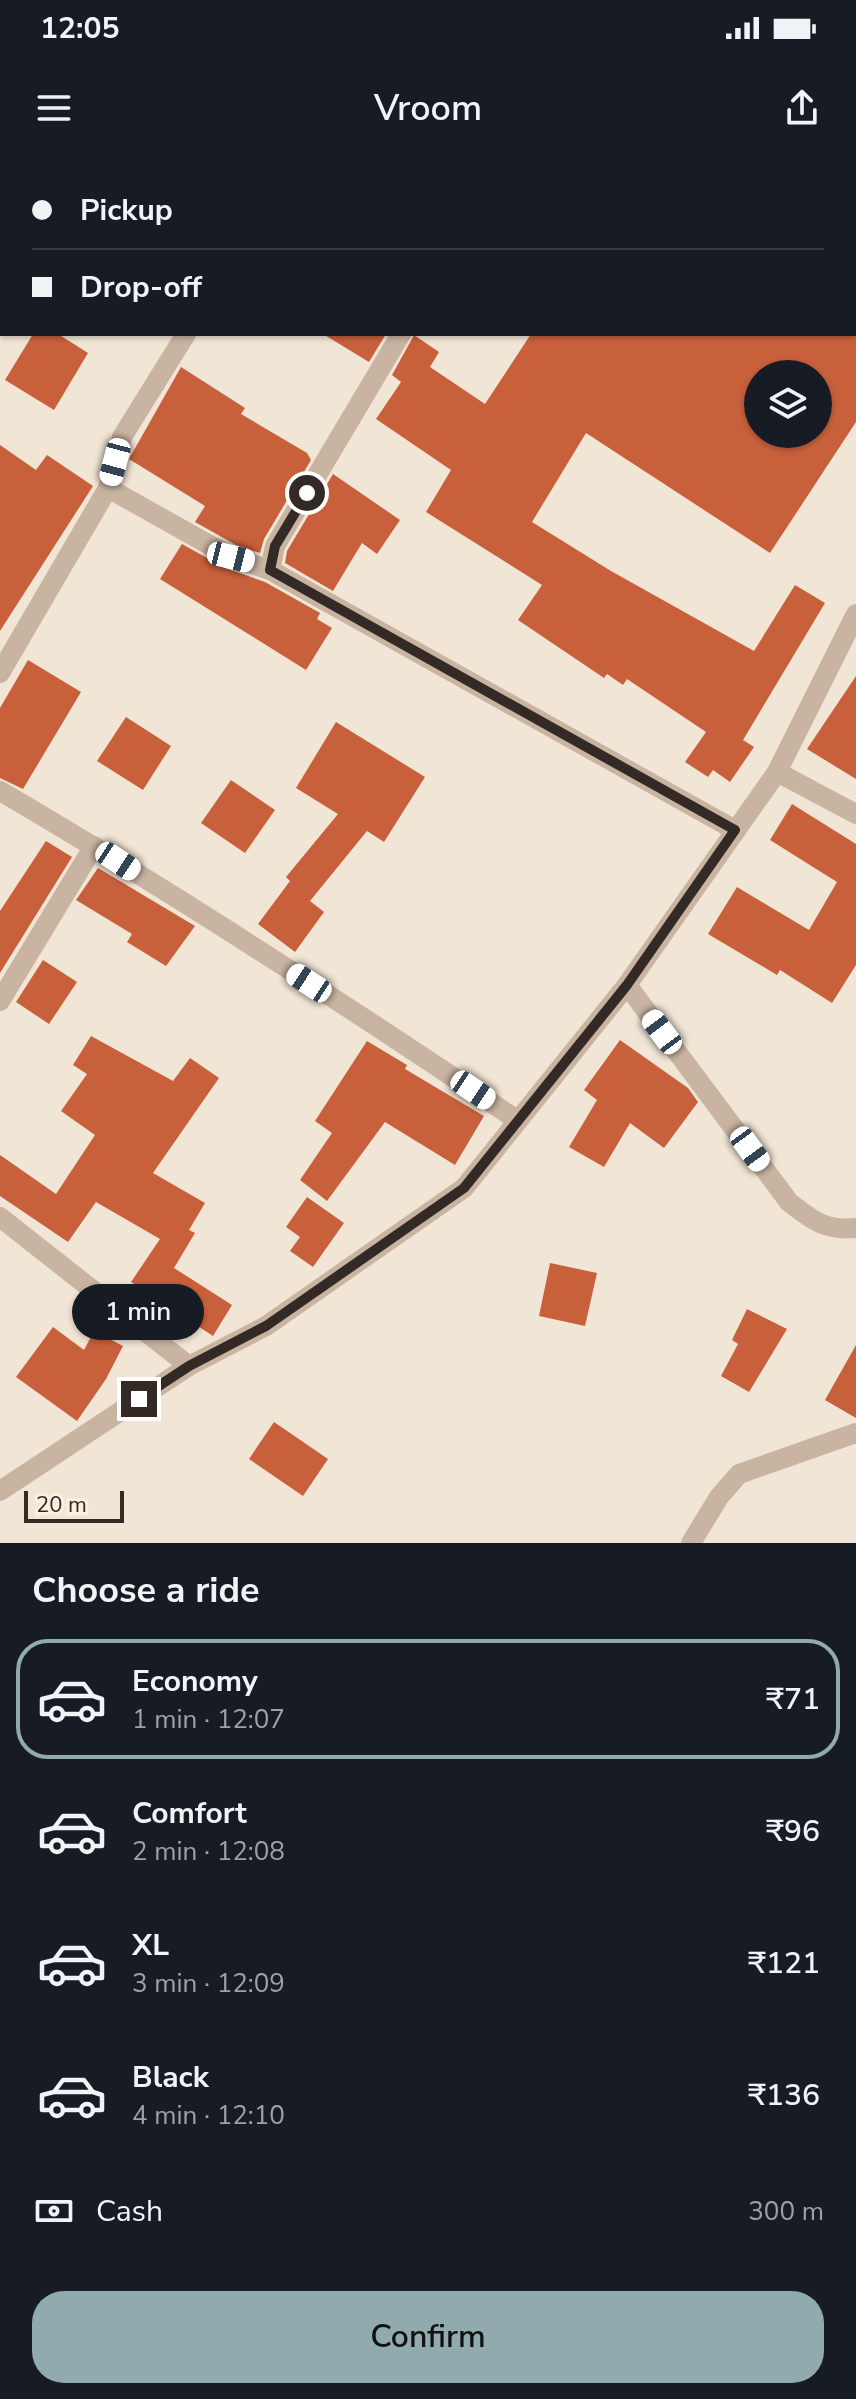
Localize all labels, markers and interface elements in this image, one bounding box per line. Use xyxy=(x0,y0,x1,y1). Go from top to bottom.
text: 12:05 xyxy=(40,8,119,49)
text: Vroom xyxy=(374,84,482,133)
icon: menu xyxy=(32,86,76,130)
icon: share xyxy=(780,86,824,130)
text: Pickup xyxy=(80,190,173,231)
text: Drop-off xyxy=(80,267,202,308)
map controls xyxy=(744,360,832,448)
button: layers xyxy=(744,360,832,448)
car xyxy=(97,436,133,488)
route start xyxy=(289,475,325,511)
car xyxy=(205,540,257,574)
car xyxy=(91,838,145,884)
car xyxy=(282,960,336,1006)
car xyxy=(638,1006,686,1058)
car xyxy=(446,1067,500,1113)
car xyxy=(726,1123,774,1175)
callout: 1 min xyxy=(73,1283,205,1339)
text: 1 min xyxy=(105,1294,171,1329)
route end xyxy=(121,1381,157,1417)
scale bar xyxy=(24,1487,124,1523)
text: 20 m xyxy=(36,1490,87,1520)
text: Choose a ride xyxy=(32,1566,260,1615)
text: Economy xyxy=(132,1661,258,1702)
icon: car xyxy=(36,1663,108,1735)
text: ₹71 xyxy=(766,1679,820,1720)
text: 1 min · 12:07 xyxy=(132,1702,285,1737)
text: Comfort xyxy=(132,1793,247,1834)
icon: car xyxy=(36,1795,108,1867)
text: ₹96 xyxy=(766,1811,820,1852)
text: 2 min · 12:08 xyxy=(132,1834,285,1869)
text: XL xyxy=(132,1925,169,1966)
icon: car xyxy=(36,1927,108,1999)
text: ₹121 xyxy=(748,1943,820,1984)
text: 3 min · 12:09 xyxy=(132,1966,285,2001)
text: Black xyxy=(132,2057,209,2098)
icon: car xyxy=(36,2059,108,2131)
text: ₹136 xyxy=(748,2075,820,2116)
text: 4 min · 12:10 xyxy=(132,2098,285,2133)
icon: cash xyxy=(32,2189,76,2233)
text: Cash xyxy=(96,2191,163,2232)
text: 300 m xyxy=(748,2194,824,2229)
button: Confirm xyxy=(32,2291,824,2383)

